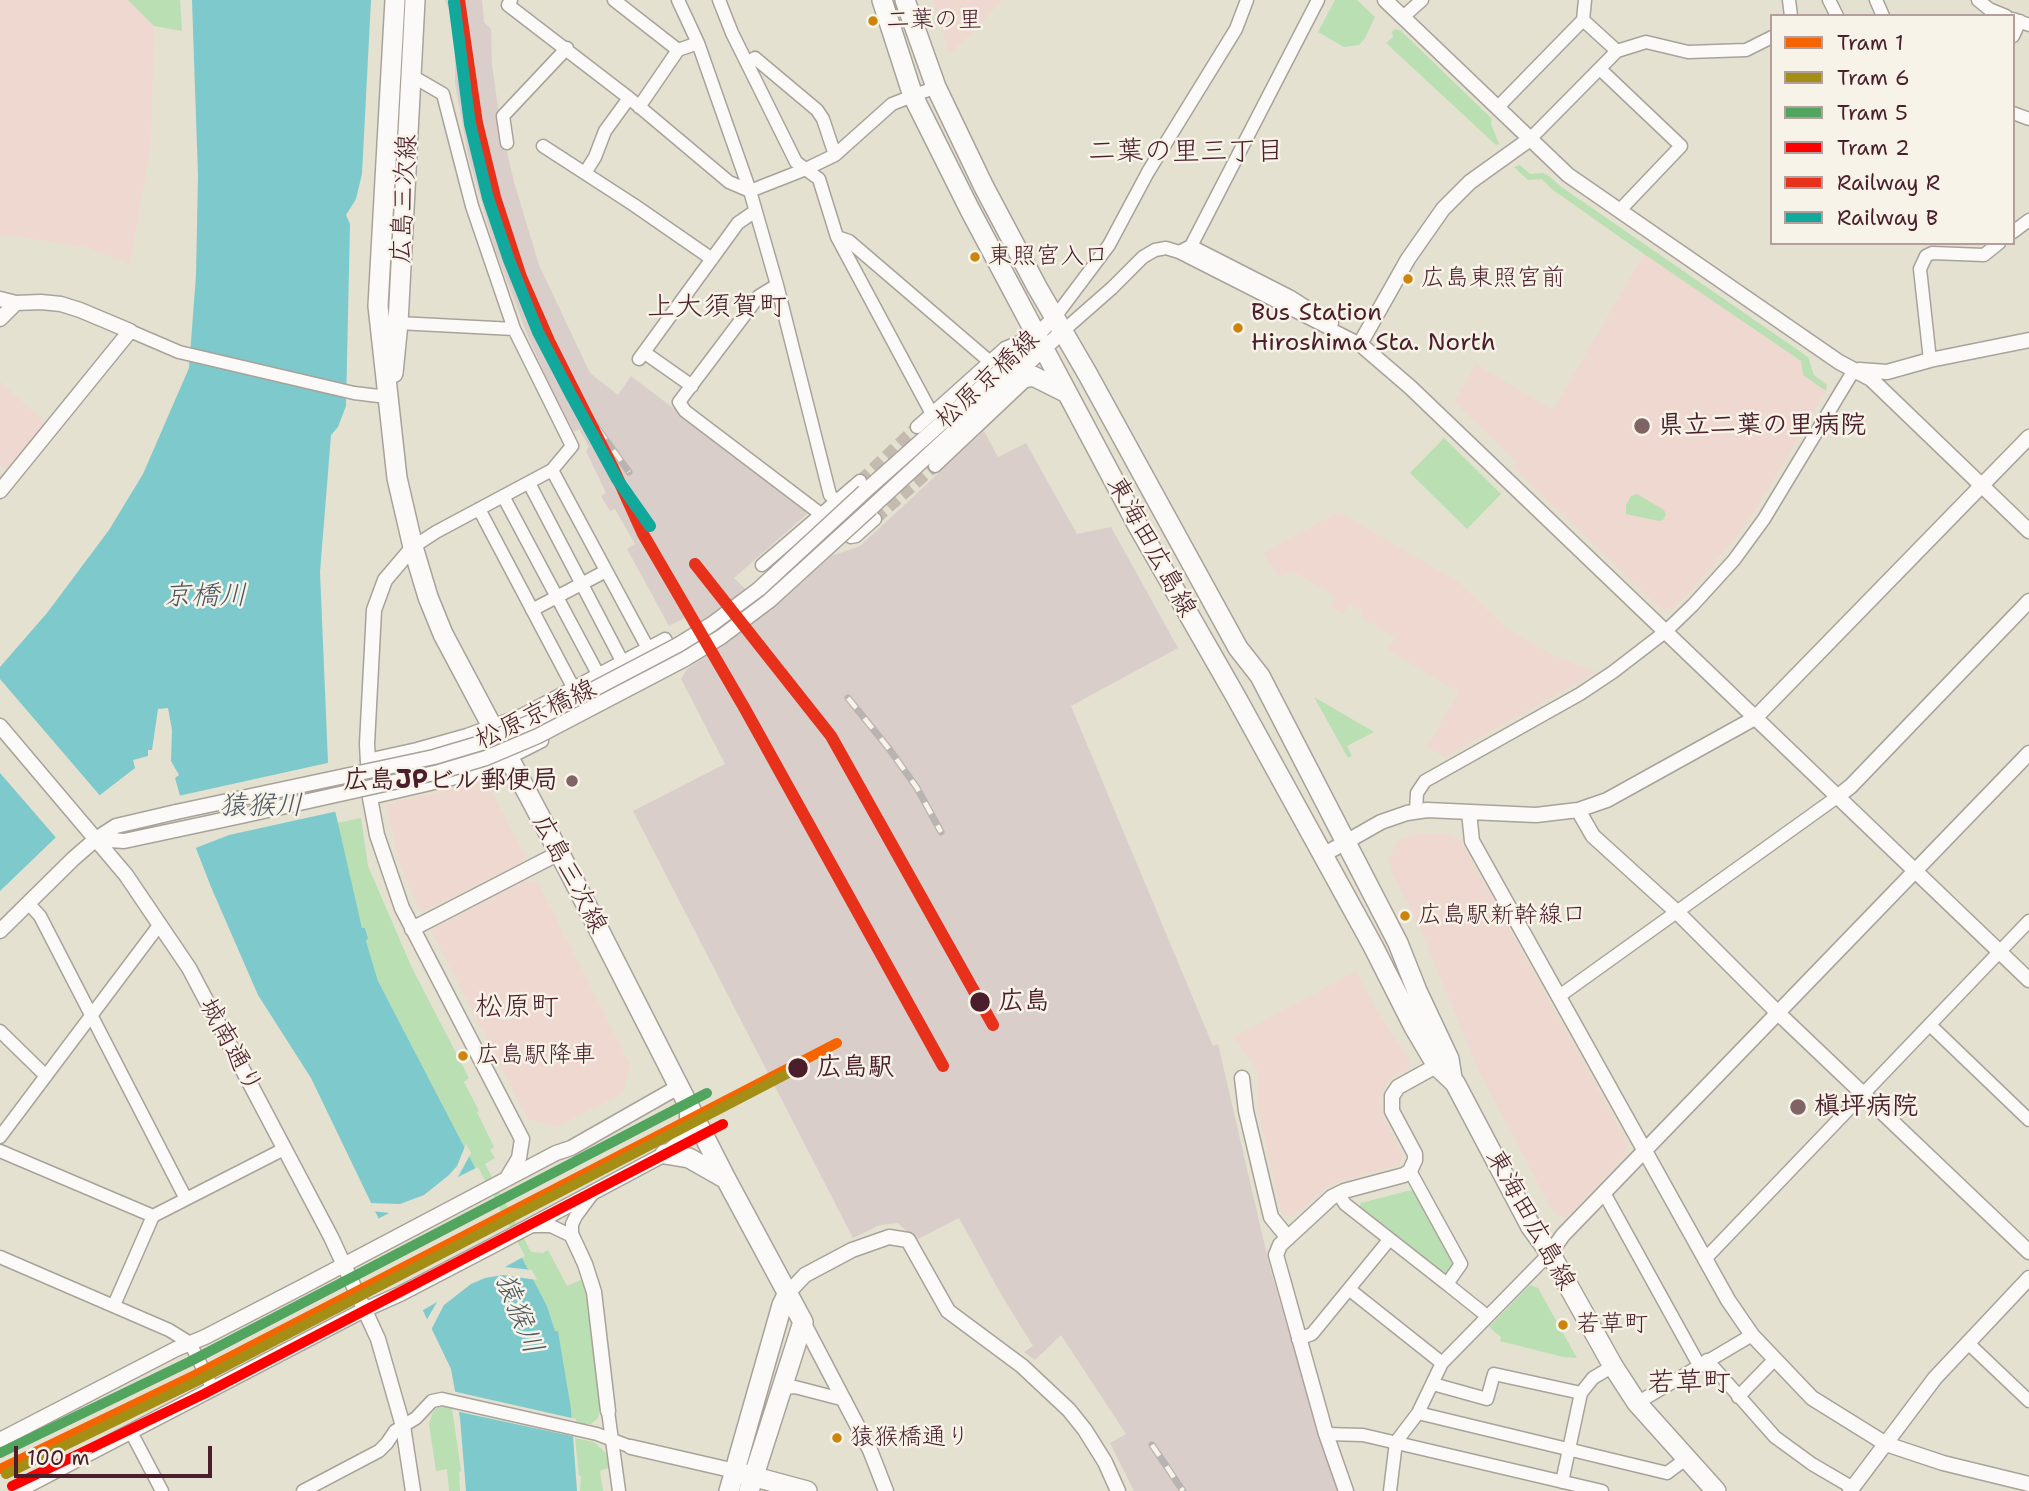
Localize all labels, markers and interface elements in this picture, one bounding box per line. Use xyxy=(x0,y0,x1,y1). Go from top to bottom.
place label: 二葉の里 xyxy=(886,7,982,35)
marker: 二葉の里 xyxy=(866,14,880,28)
legend xyxy=(1770,14,2015,245)
text: Tram 1 xyxy=(1837,29,1904,57)
text: Tram 6 xyxy=(1837,64,1910,92)
text: Tram 5 xyxy=(1837,99,1908,127)
street label: 広島三次線 xyxy=(386,133,424,265)
text: Tram 2 xyxy=(1837,134,1910,162)
district label: 二葉の里三丁目 xyxy=(1088,136,1284,170)
text: Railway R xyxy=(1837,169,1940,197)
text: Railway B xyxy=(1837,204,1938,232)
place label: 東照宮入口 xyxy=(988,243,1108,271)
marker: 東照宮入口 xyxy=(968,250,982,264)
place label: 広島東照宮前 xyxy=(1421,265,1565,293)
marker: 広島東照宮前 xyxy=(1401,272,1415,286)
district label: 上大須賀町 xyxy=(647,291,787,325)
place label: Bus Station Hiroshima Sta. North xyxy=(1251,300,1496,356)
marker: Bus Station Hiroshima Sta. North xyxy=(1231,321,1245,335)
street label: 松原京橋線 xyxy=(930,324,1046,436)
place label: 県立二葉の里病院 xyxy=(1658,410,1866,442)
marker: 県立二葉の里病院 xyxy=(1632,416,1652,436)
street label: 東海田広島線 xyxy=(1100,471,1202,623)
water label: 京橋川 xyxy=(163,580,247,614)
street label: 松原京橋線 xyxy=(470,673,602,757)
place label: 広島JPビル郵便局 xyxy=(343,765,558,797)
marker: 広島JPビル郵便局 xyxy=(564,773,580,789)
water label: 猿猴川 xyxy=(219,790,303,824)
street label: 広島三次線 xyxy=(525,809,613,939)
place label: 広島駅新幹線口 xyxy=(1418,902,1586,930)
marker: 広島駅新幹線口 xyxy=(1398,909,1412,923)
place label: 広島 xyxy=(998,986,1050,1018)
marker: 広島 xyxy=(968,990,992,1014)
district label: 松原町 xyxy=(475,991,559,1025)
street label: 城南通り xyxy=(192,993,268,1099)
place label: 広島駅降車 xyxy=(476,1042,596,1070)
marker: 広島駅降車 xyxy=(456,1049,470,1063)
place label: 広島駅 xyxy=(816,1052,894,1084)
marker: 広島駅 xyxy=(786,1056,810,1080)
place label: 槇坪病院 xyxy=(1814,1091,1918,1123)
marker: 槇坪病院 xyxy=(1788,1097,1808,1117)
street label: 東海田広島線 xyxy=(1479,1144,1581,1296)
water label: 猿猴川 xyxy=(487,1269,549,1359)
place label: 若草町 xyxy=(1576,1311,1648,1339)
marker: 若草町 xyxy=(1556,1318,1570,1332)
district label: 若草町 xyxy=(1647,1367,1731,1401)
place label: 猿猴橋通り xyxy=(850,1424,970,1452)
marker: 猿猴橋通り xyxy=(830,1431,844,1445)
scale bar xyxy=(18,1432,215,1476)
text: 100 m xyxy=(27,1444,90,1472)

